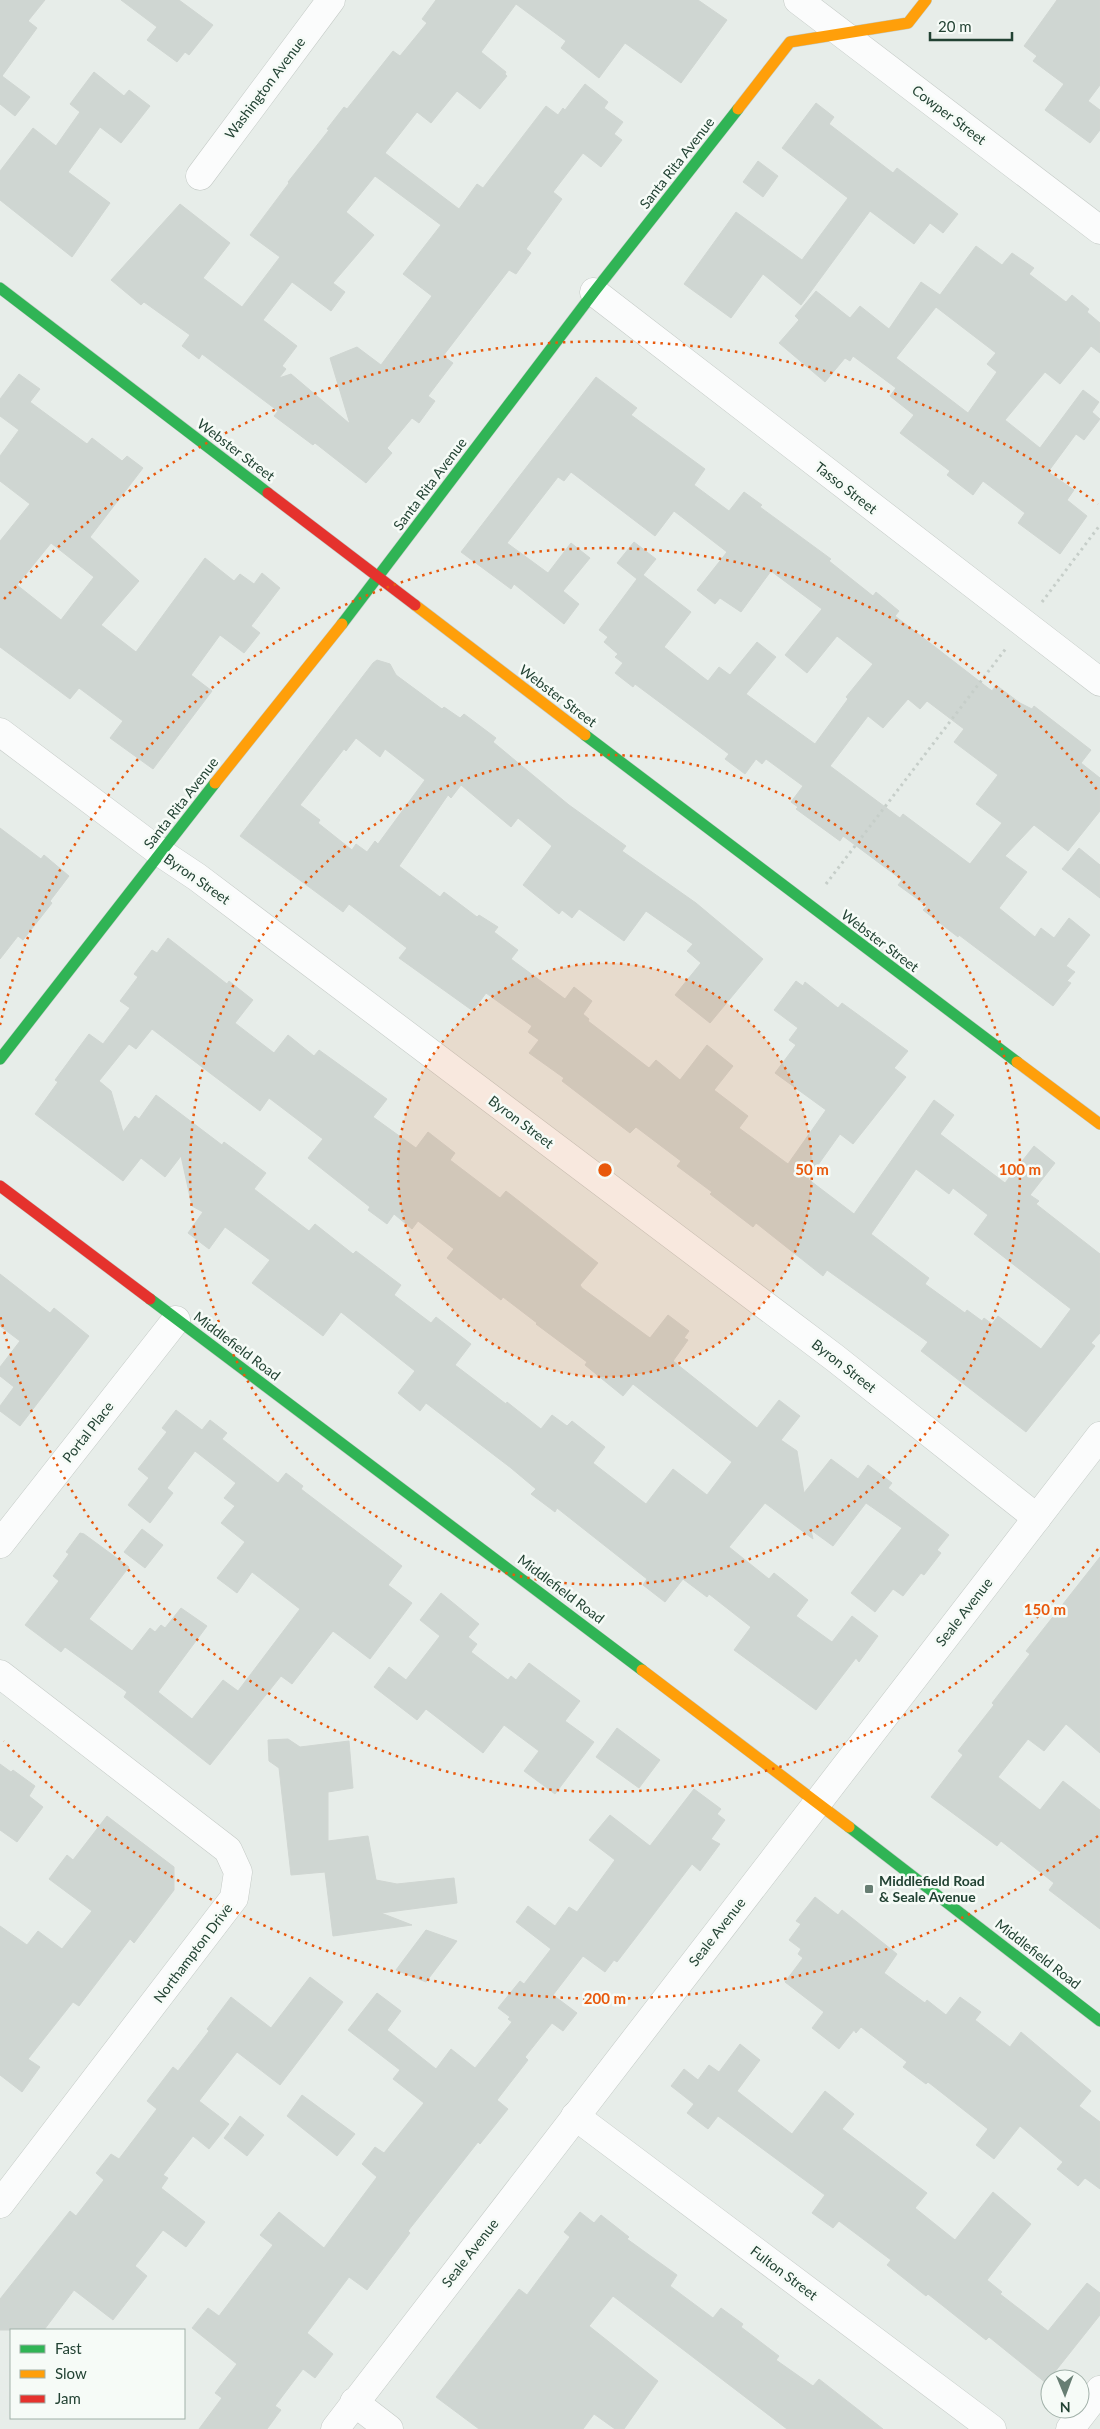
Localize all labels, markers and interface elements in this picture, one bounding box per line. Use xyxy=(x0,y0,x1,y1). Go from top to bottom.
scale bar xyxy=(930,10,1012,42)
text: 20 m xyxy=(938,17,972,35)
street label: Washington Avenue xyxy=(221,33,308,142)
street label: Cowper Street xyxy=(909,81,990,148)
street label: Santa Rita Avenue xyxy=(636,114,718,212)
street label: Webster Street xyxy=(194,415,278,484)
street label: Santa Rita Avenue xyxy=(389,434,470,533)
street label: Tasso Street xyxy=(812,458,881,517)
street label: Webster Street xyxy=(516,661,600,730)
street label: Santa Rita Avenue xyxy=(140,754,222,852)
street label: Byron Street xyxy=(161,850,234,908)
street label: Webster Street xyxy=(838,906,922,975)
street label: Byron Street xyxy=(485,1092,557,1152)
text: 50 m xyxy=(795,1160,829,1178)
text: 100 m xyxy=(999,1160,1041,1178)
centre of rings xyxy=(596,1161,614,1179)
street label: Middlefield Road xyxy=(191,1308,284,1384)
street label: Byron Street xyxy=(809,1335,880,1396)
street label: Portal Place xyxy=(59,1398,117,1465)
street label: Middlefield Road xyxy=(515,1551,608,1627)
street label: Seale Avenue xyxy=(932,1574,996,1649)
text: 150 m xyxy=(1024,1600,1066,1618)
place label: Middlefield Road & Seale Avenue xyxy=(879,1872,985,1905)
marker: Middlefield Road & Seale Avenue xyxy=(863,1883,875,1895)
street label: Seale Avenue xyxy=(685,1894,749,1969)
street label: Northampton Drive xyxy=(150,1900,236,2006)
street label: Middlefield Road xyxy=(992,1915,1084,1992)
text: 200 m xyxy=(584,1989,626,2007)
street label: Seale Avenue xyxy=(438,2215,502,2290)
street label: Fulton Street xyxy=(747,2242,821,2303)
legend xyxy=(10,2329,185,2419)
text: Fast xyxy=(55,2339,82,2357)
text: Slow xyxy=(55,2364,87,2382)
north arrow xyxy=(1040,2369,1090,2419)
text: Jam xyxy=(55,2389,81,2407)
text: N xyxy=(1060,2399,1071,2416)

